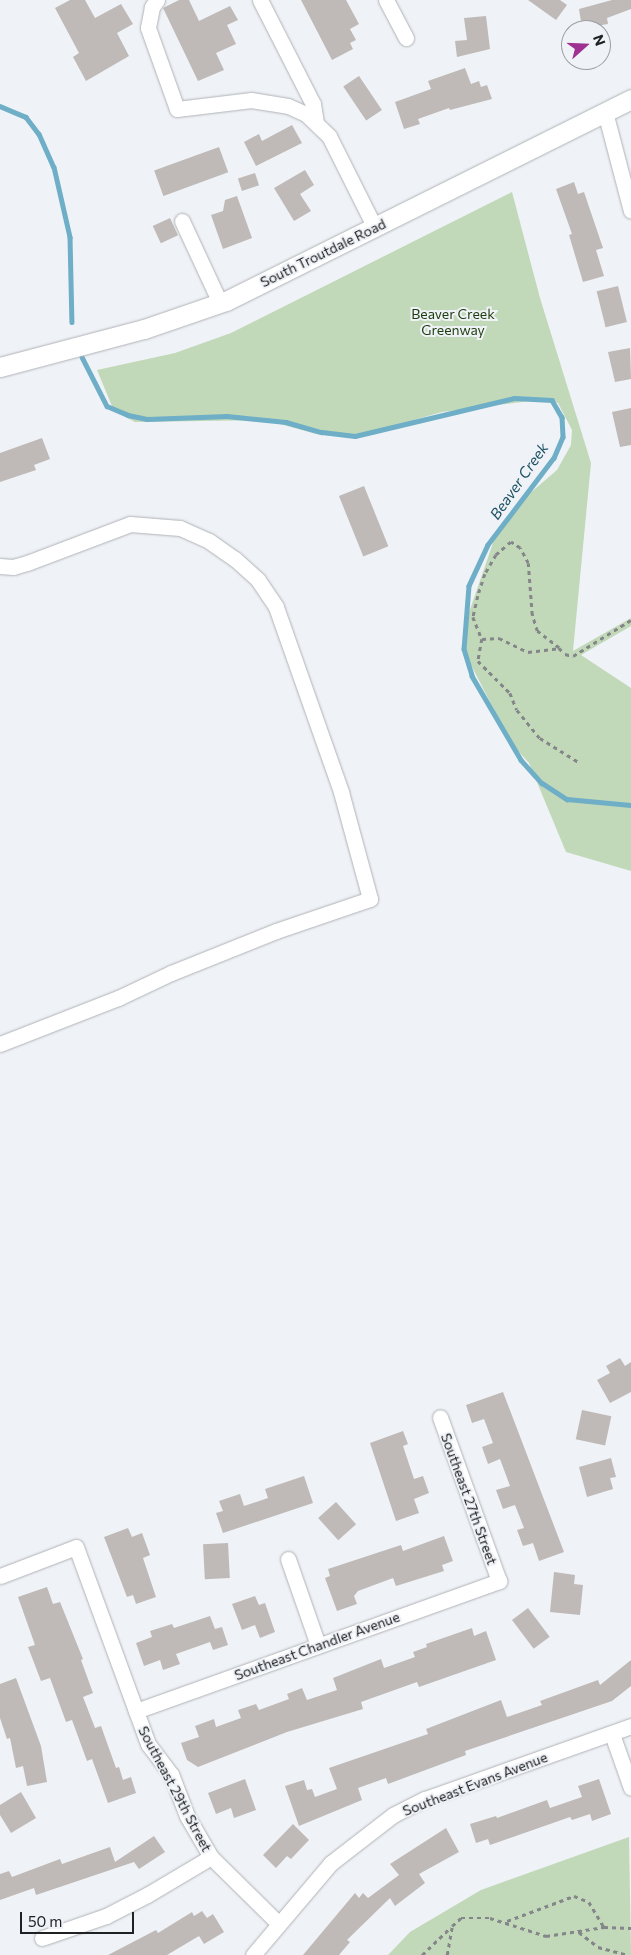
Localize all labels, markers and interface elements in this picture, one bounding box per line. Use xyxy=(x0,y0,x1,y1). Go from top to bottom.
north arrow xyxy=(561,20,611,70)
text: N xyxy=(590,32,609,48)
street label: South Troutdale Road xyxy=(258,215,388,291)
park label: Beaver Creek Greenway xyxy=(411,306,495,338)
water label: Beaver Creek xyxy=(486,439,552,523)
street label: Southeast 27th Street xyxy=(437,1431,501,1567)
street label: Southeast Chandler Avenue xyxy=(232,1608,402,1684)
street label: Southeast 29th Street xyxy=(135,1723,215,1855)
street label: Southeast Evans Avenue xyxy=(400,1749,550,1819)
scale bar xyxy=(22,1902,136,1934)
text: 50 m xyxy=(28,1912,62,1930)

